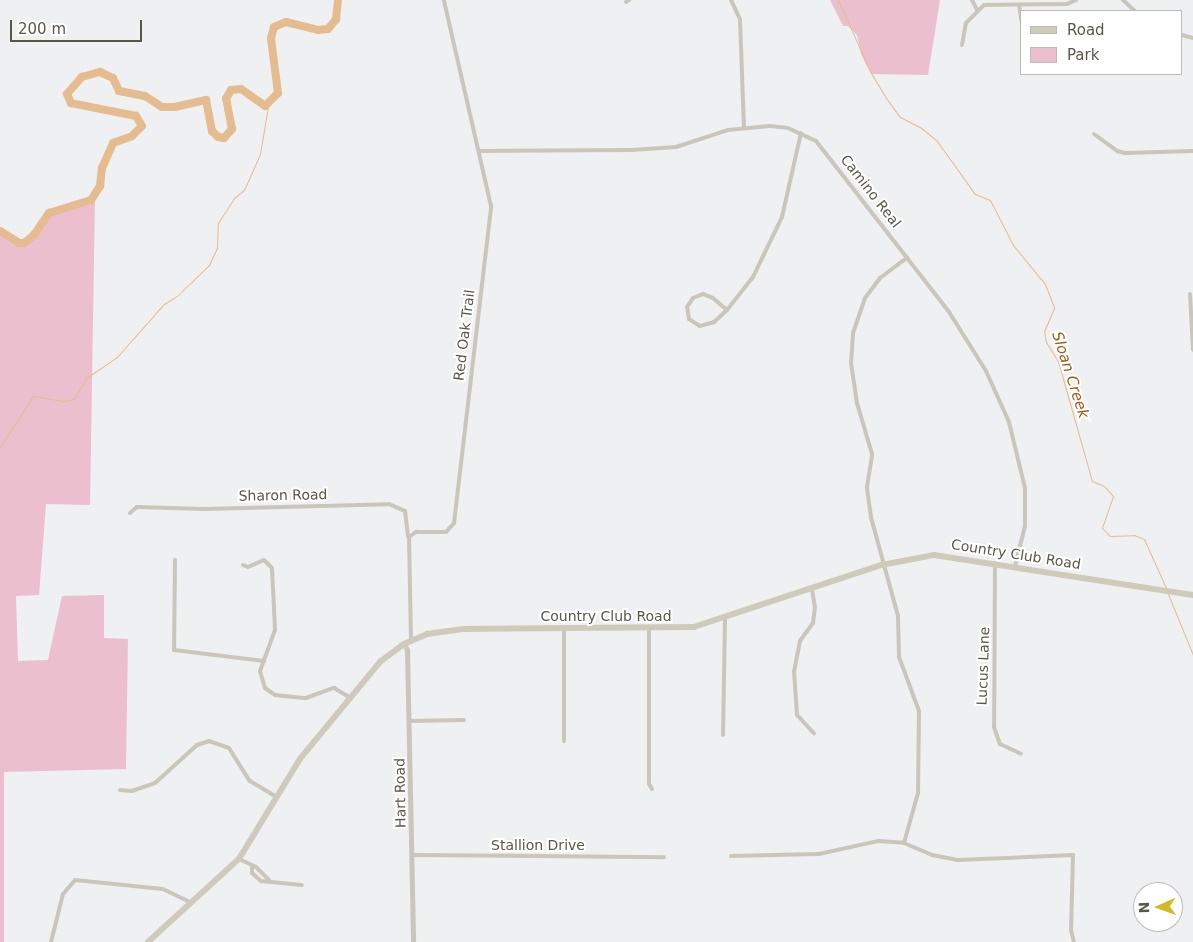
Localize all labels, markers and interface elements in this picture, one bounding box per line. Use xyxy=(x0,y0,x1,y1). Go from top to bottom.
scale bar xyxy=(12,10,145,42)
legend xyxy=(1020,10,1183,75)
text: 200 m xyxy=(18,20,66,38)
text: Road xyxy=(1067,21,1105,39)
text: Park xyxy=(1067,46,1099,64)
street label: Camino Real xyxy=(837,151,905,231)
street label: Red Oak Trail xyxy=(450,288,478,382)
water label: Sloan Creek xyxy=(1048,329,1092,421)
street label: Sharon Road xyxy=(238,486,328,504)
street label: Country Club Road xyxy=(950,535,1082,573)
street label: Country Club Road xyxy=(540,608,672,624)
street label: Lucus Lane xyxy=(973,626,993,706)
street label: Hart Road xyxy=(391,758,409,828)
street label: Stallion Drive xyxy=(491,837,585,853)
north arrow xyxy=(1133,882,1183,932)
text: N xyxy=(1136,901,1152,914)

